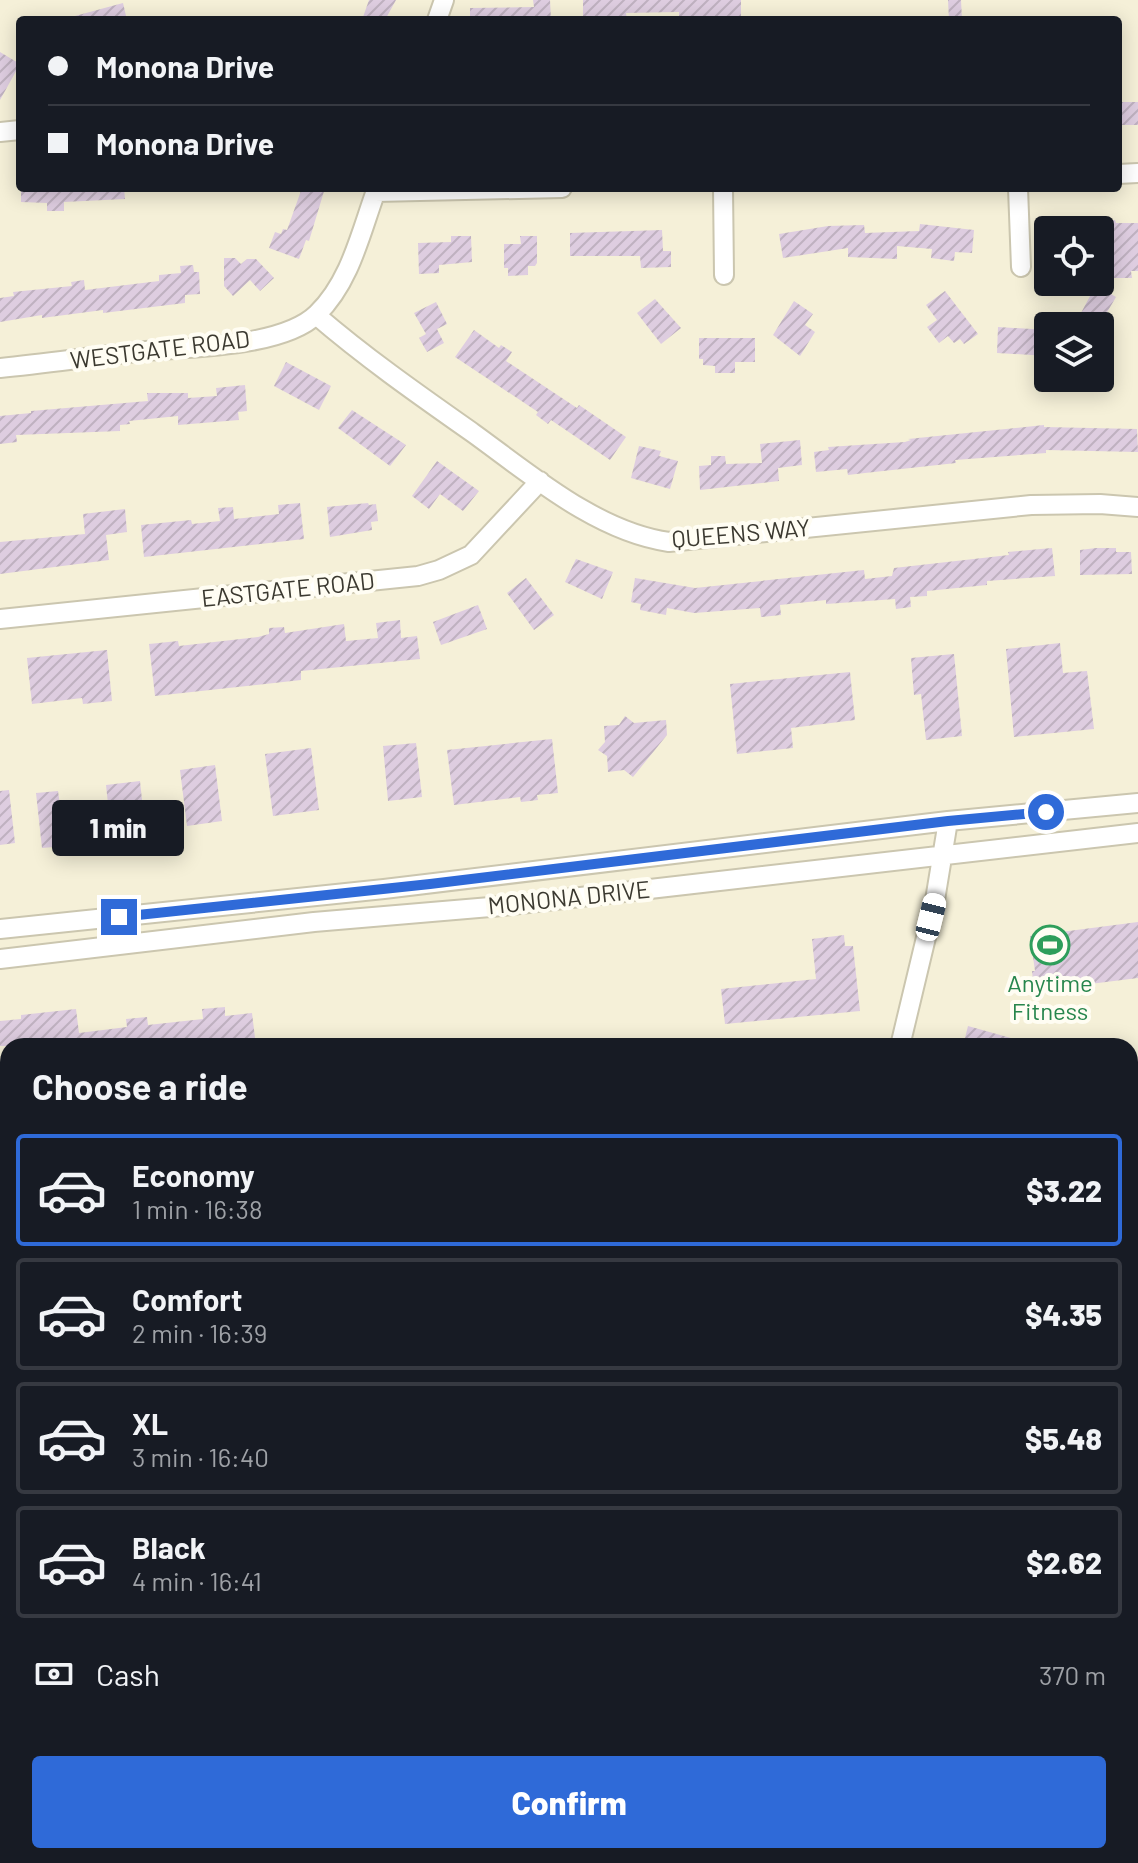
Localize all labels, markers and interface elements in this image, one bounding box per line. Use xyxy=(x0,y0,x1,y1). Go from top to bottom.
text: Monona Drive xyxy=(96,48,274,84)
text: Monona Drive xyxy=(96,125,274,161)
map controls xyxy=(1034,216,1114,392)
button: locate xyxy=(1034,216,1114,296)
button: layers xyxy=(1034,312,1114,392)
street label: WESTGATE ROAD xyxy=(68,323,251,374)
street label: QUEENS WAY xyxy=(670,512,811,553)
street label: EASTGATE ROAD xyxy=(200,565,376,612)
route start xyxy=(1028,794,1064,830)
callout: 1 min xyxy=(53,801,185,857)
text: 1 min xyxy=(89,812,147,843)
street label: MONONA DRIVE xyxy=(486,874,651,919)
car xyxy=(914,891,948,943)
route end xyxy=(101,899,137,935)
sports icon: Anytime Fitness xyxy=(1029,924,1071,966)
place label: Anytime Fitness xyxy=(1007,968,1093,1025)
text: Choose a ride xyxy=(32,1064,248,1107)
icon: car xyxy=(36,1154,108,1226)
text: Economy xyxy=(132,1157,255,1193)
text: $3.22 xyxy=(1026,1172,1102,1208)
text: 1 min · 16:38 xyxy=(132,1193,263,1224)
icon: car xyxy=(36,1278,108,1350)
text: Comfort xyxy=(132,1281,242,1317)
text: $4.35 xyxy=(1025,1296,1102,1332)
text: 2 min · 16:39 xyxy=(132,1317,267,1348)
icon: car xyxy=(36,1402,108,1474)
text: XL xyxy=(132,1405,168,1441)
text: $5.48 xyxy=(1025,1420,1102,1456)
text: 3 min · 16:40 xyxy=(132,1441,269,1472)
icon: car xyxy=(36,1526,108,1598)
text: Black xyxy=(132,1529,206,1565)
text: $2.62 xyxy=(1026,1544,1102,1580)
text: 4 min · 16:41 xyxy=(132,1565,262,1596)
icon: cash xyxy=(32,1652,76,1696)
text: Cash xyxy=(96,1656,160,1692)
text: 370 m xyxy=(1039,1659,1106,1690)
button: Confirm xyxy=(32,1756,1106,1848)

